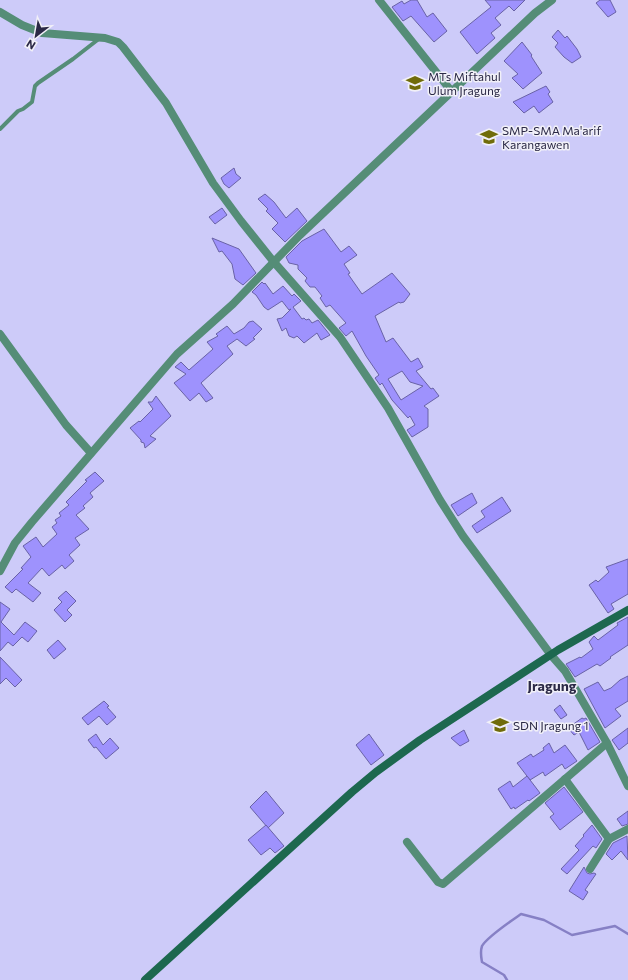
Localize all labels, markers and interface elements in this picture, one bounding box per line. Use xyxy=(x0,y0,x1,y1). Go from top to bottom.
north arrow xyxy=(16,16,56,56)
text: N xyxy=(24,37,37,53)
place label: MTs Miftahul Ulum Jragung xyxy=(428,69,501,98)
school or university icon: MTs Miftahul Ulum Jragung xyxy=(405,73,425,93)
place label: SMP-SMA Ma'arif Karangawen xyxy=(502,123,601,151)
school or university icon: SMP-SMA Ma'arif Karangawen xyxy=(479,127,499,147)
district label: Jragung xyxy=(528,677,577,694)
school or university icon: SDN Jragung 1 xyxy=(490,715,510,735)
place label: SDN Jragung 1 xyxy=(513,718,589,733)

